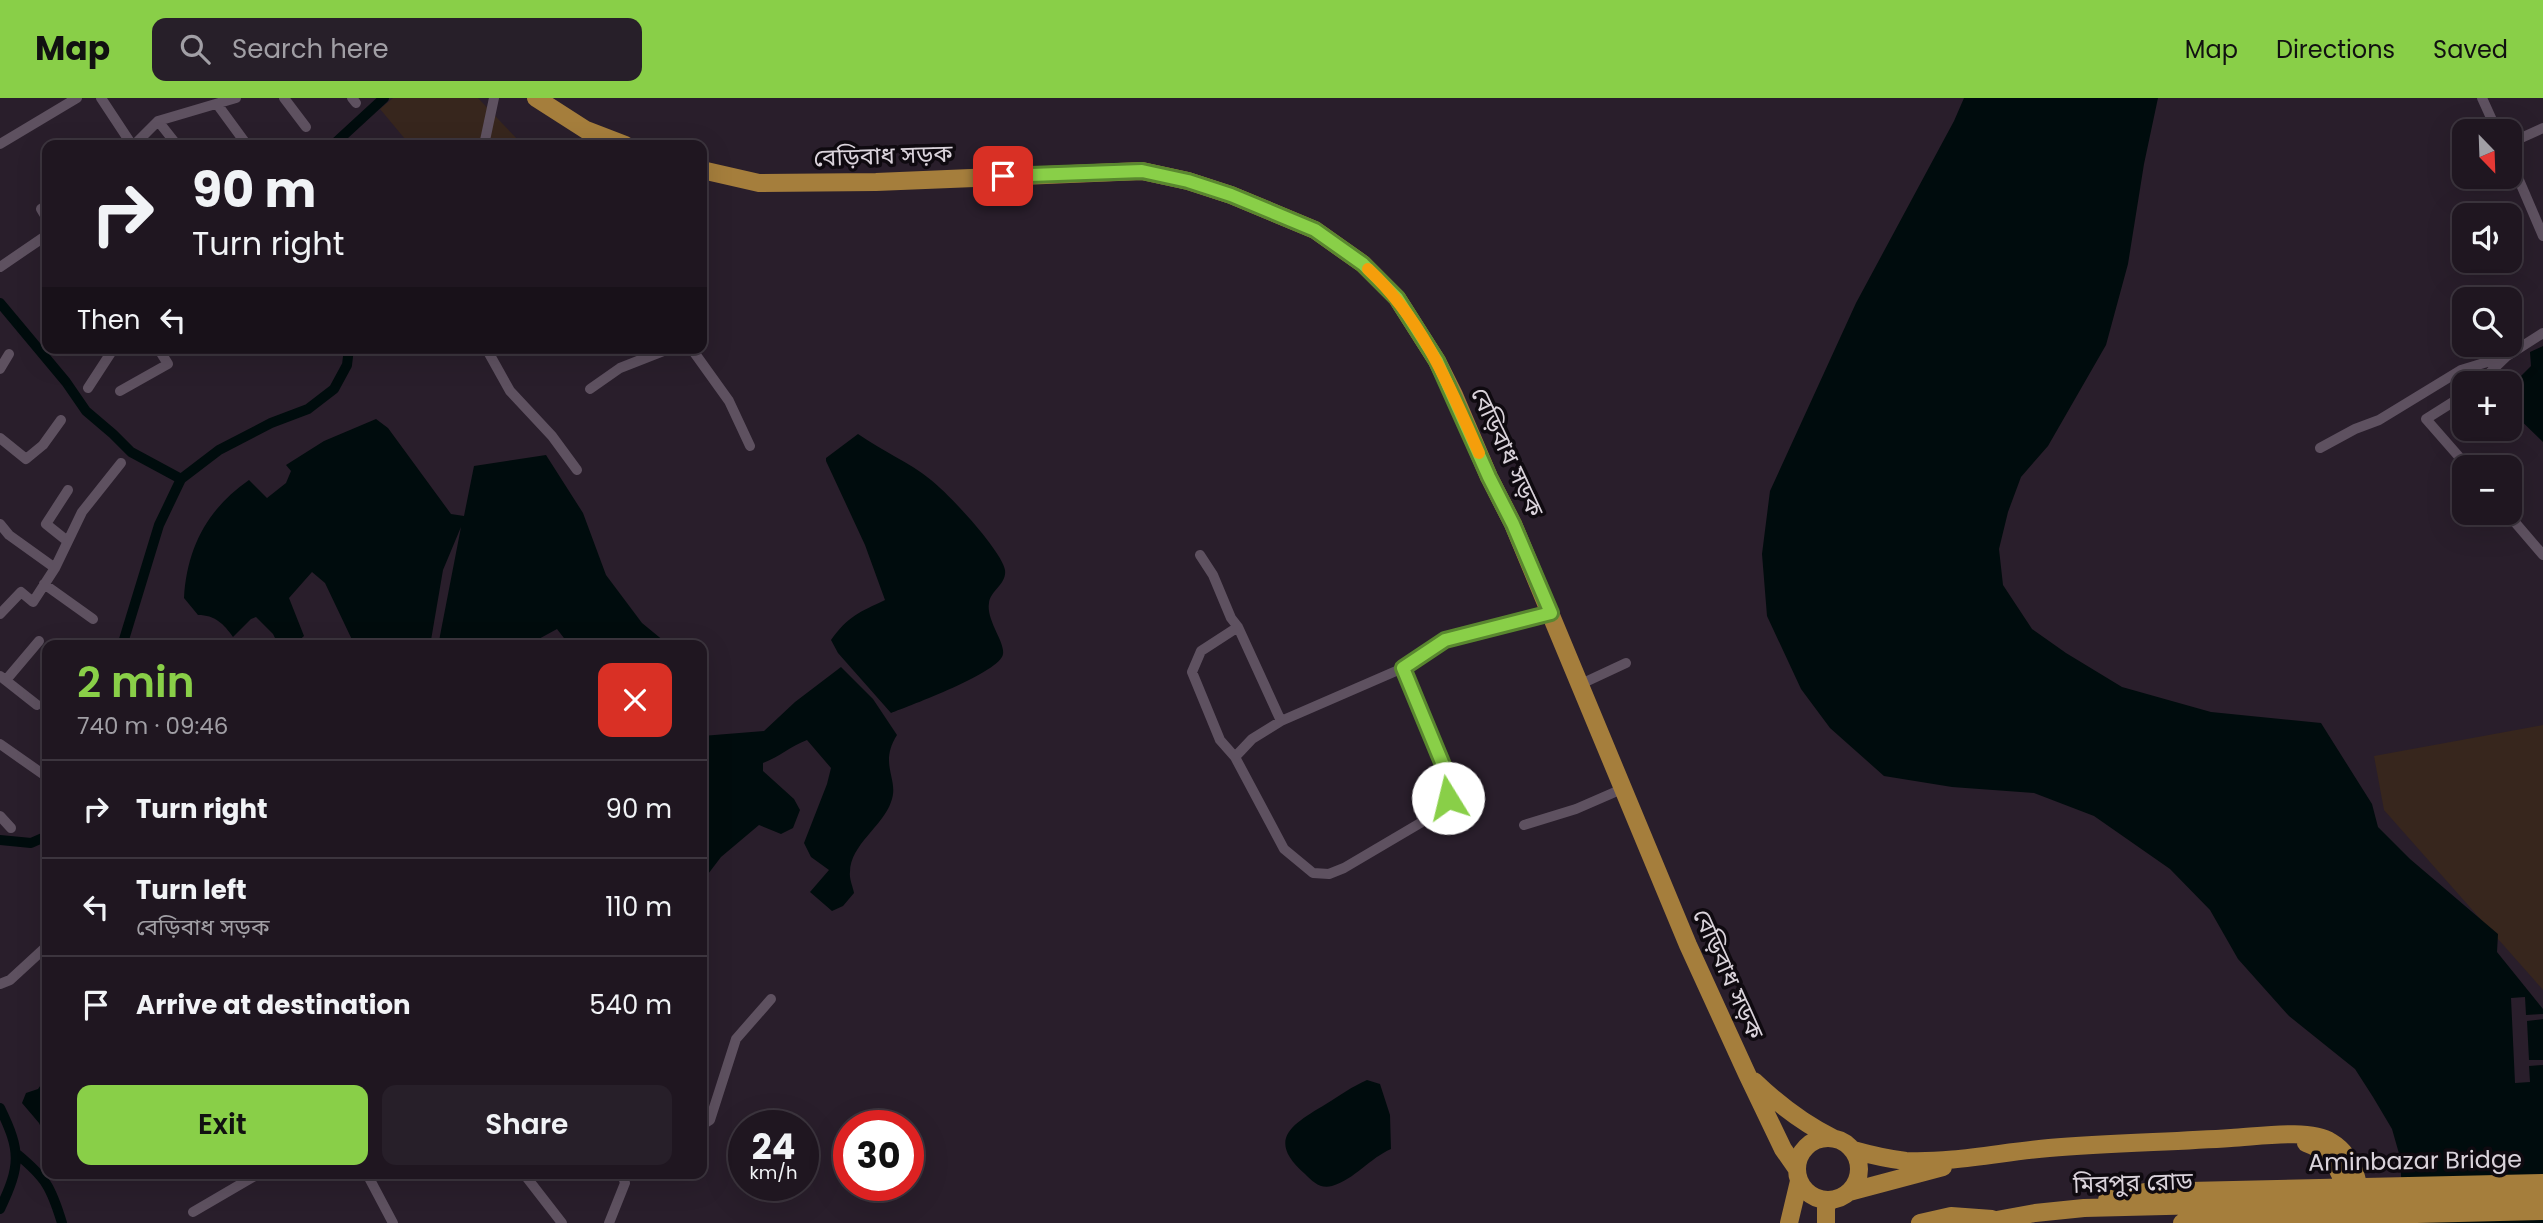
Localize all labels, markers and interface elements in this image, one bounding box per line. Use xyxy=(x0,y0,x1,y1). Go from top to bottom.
search box xyxy=(152,18,642,81)
text: Map xyxy=(35,25,110,72)
icon: search xyxy=(176,30,214,68)
text: Search here xyxy=(232,31,389,67)
text: Map xyxy=(2185,33,2238,66)
text: Directions xyxy=(2276,33,2395,66)
text: Saved xyxy=(2433,33,2508,66)
north arrow xyxy=(2452,119,2522,189)
map controls xyxy=(2452,119,2522,525)
street label: বেড়িবাধ সড়ক xyxy=(813,137,954,174)
pin xyxy=(973,146,1033,206)
text: 90 m xyxy=(192,156,316,224)
icon: arrive xyxy=(984,157,1022,195)
icon: right xyxy=(77,168,168,259)
button: sound xyxy=(2452,203,2522,273)
text: Turn right xyxy=(192,221,344,266)
button: search xyxy=(2452,287,2522,357)
icon: left xyxy=(154,301,192,339)
text: Then xyxy=(77,302,140,338)
button: + xyxy=(2452,371,2522,441)
street label: বেড়িবাধ সড়ক xyxy=(1463,382,1552,522)
button: − xyxy=(2452,455,2522,525)
text: 2 min xyxy=(77,653,195,712)
button: close xyxy=(598,663,672,737)
text: 740 m · 09:46 xyxy=(77,710,228,742)
position arrow xyxy=(1411,761,1485,835)
icon: right xyxy=(77,790,115,828)
text: Turn right xyxy=(136,791,268,827)
text: 90 m xyxy=(606,791,672,827)
text: Turn left xyxy=(136,872,247,908)
icon: left xyxy=(77,888,115,926)
text: 110 m xyxy=(605,889,672,925)
street label: বেড়িবাধ সড়ক xyxy=(1685,903,1772,1045)
text: বেড়িবাধ সড়ক xyxy=(136,911,269,943)
icon: arrive xyxy=(77,986,115,1024)
text: Arrive at destination xyxy=(136,987,411,1023)
text: 540 m xyxy=(589,987,672,1023)
button: Exit xyxy=(77,1085,368,1165)
button: Share xyxy=(382,1085,672,1165)
speed limit sign: 30 xyxy=(833,1110,924,1201)
text: 24 xyxy=(752,1122,795,1171)
street label: Aminbazar Bridge xyxy=(2308,1142,2522,1179)
text: km/h xyxy=(750,1160,797,1185)
street label: মিরপুর রোড xyxy=(2072,1164,2194,1201)

